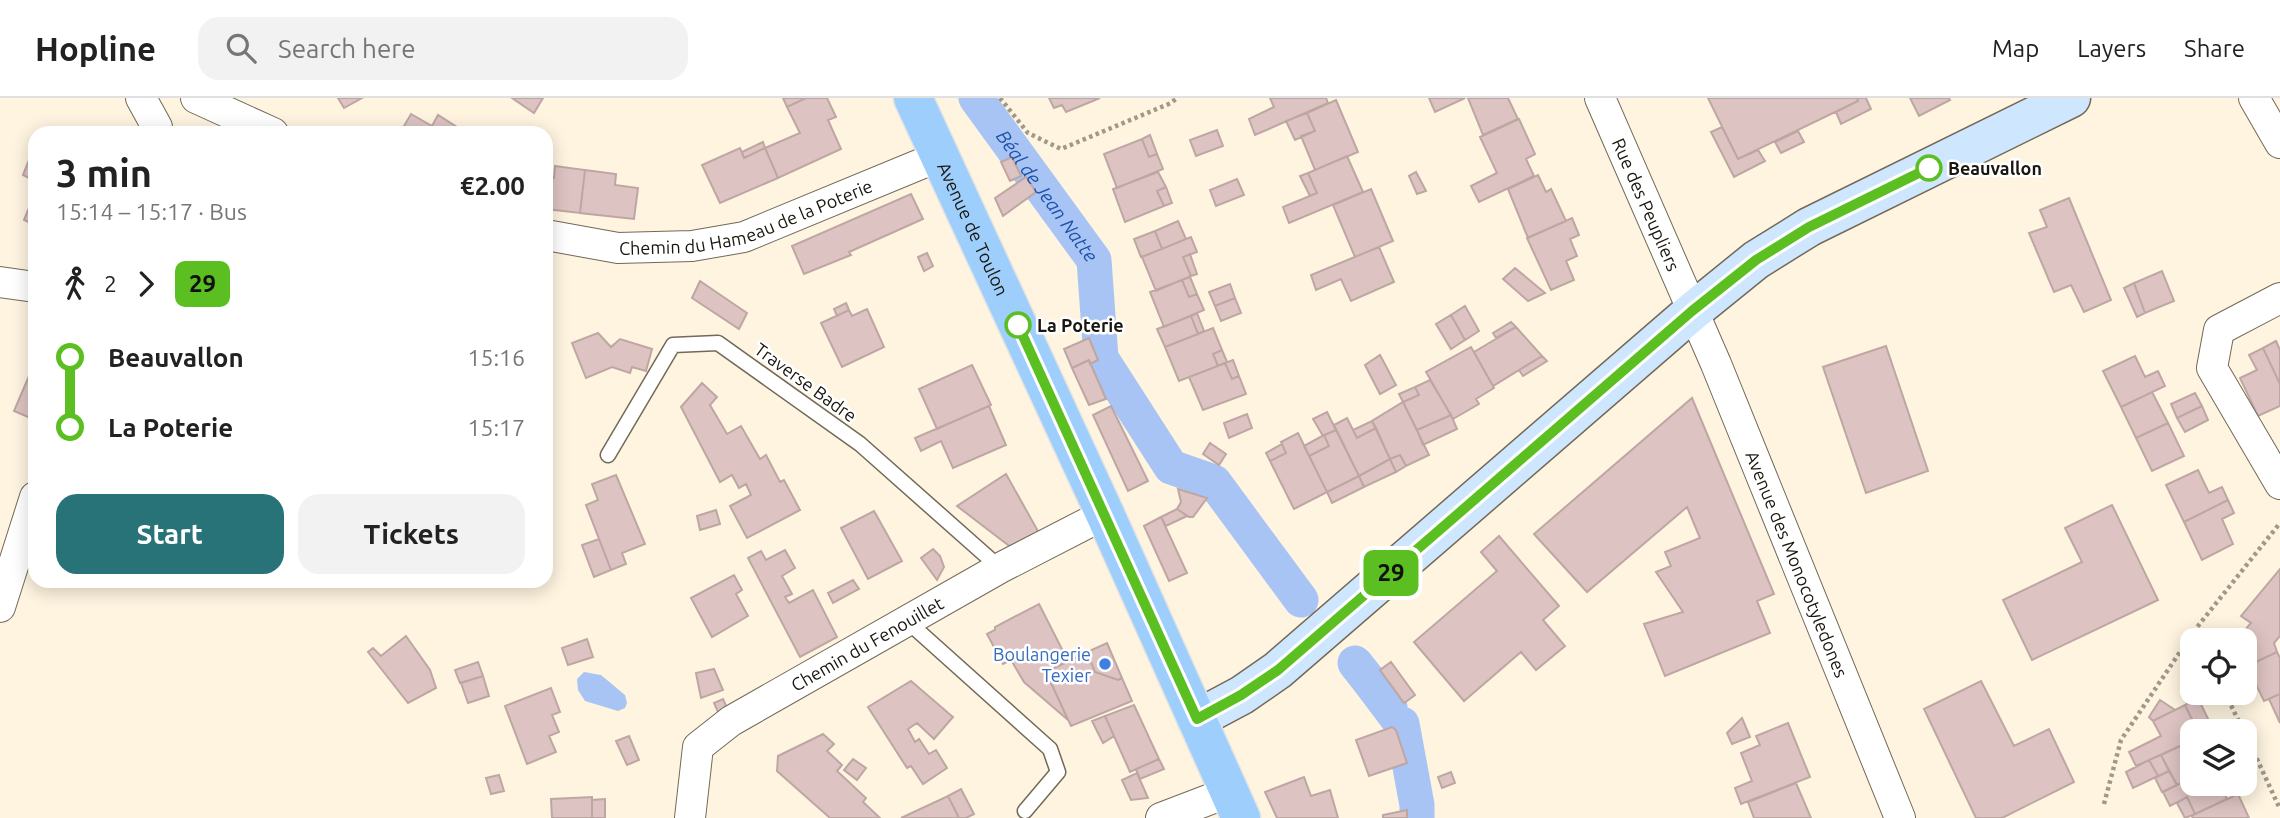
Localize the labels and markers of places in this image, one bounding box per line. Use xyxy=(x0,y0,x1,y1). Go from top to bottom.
marker: Beauvallon xyxy=(1916,155,1942,181)
place label: Beauvallon xyxy=(1948,158,2042,178)
marker: La Poterie xyxy=(1005,312,1031,338)
place label: La Poterie xyxy=(1037,315,1124,335)
place label: Boulangerie Texier xyxy=(993,644,1091,685)
marker: Boulangerie Texier xyxy=(1097,656,1113,672)

